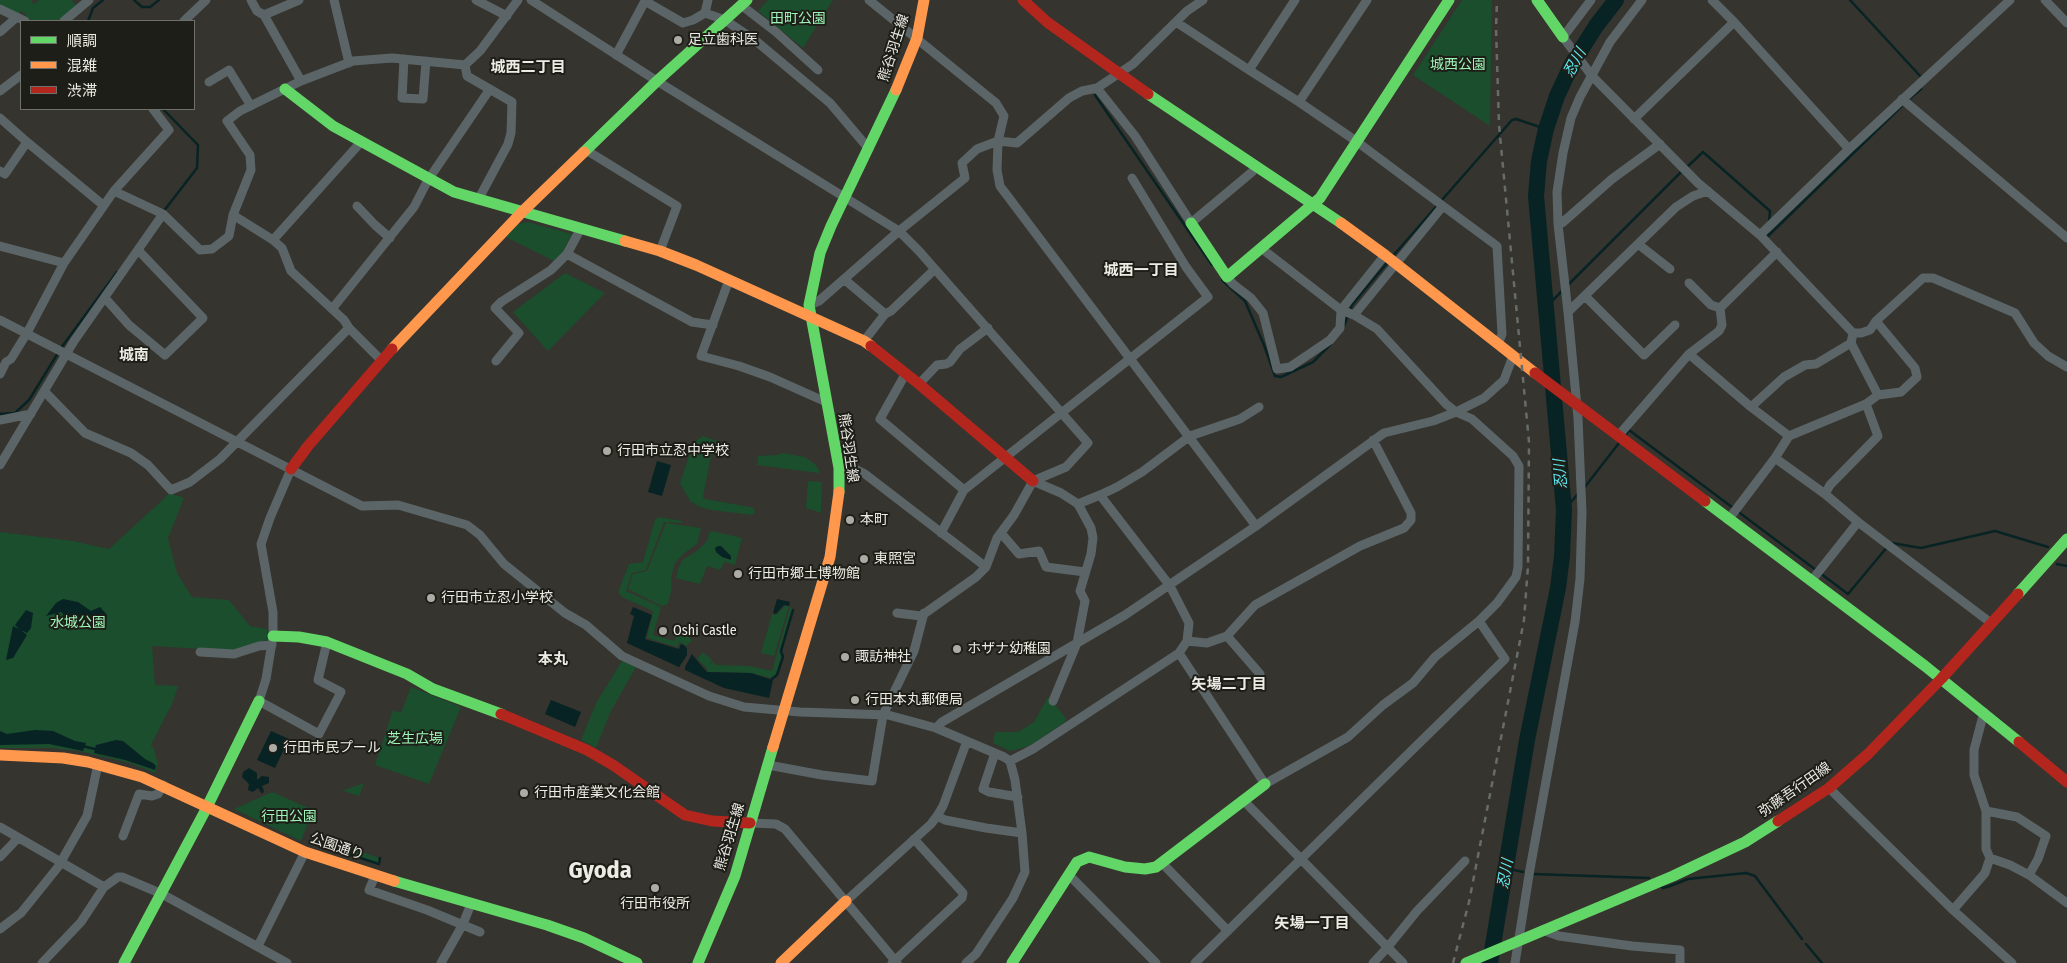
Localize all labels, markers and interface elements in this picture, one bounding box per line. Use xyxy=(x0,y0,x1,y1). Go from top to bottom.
park label: 田町公園 xyxy=(770,11,826,27)
street label: 熊谷羽生線 xyxy=(875,12,913,84)
legend xyxy=(20,20,195,110)
text: 順調 xyxy=(67,32,97,50)
place label: 足立歯科医 xyxy=(688,32,758,48)
marker: 足立歯科医 xyxy=(672,34,684,46)
water label: 忍川 xyxy=(1560,46,1590,80)
text: 混雑 xyxy=(67,57,97,75)
park label: 城西公園 xyxy=(1430,57,1486,73)
district label: 城西二丁目 xyxy=(491,59,565,77)
text: 渋滞 xyxy=(67,82,97,100)
district label: 城西一丁目 xyxy=(1104,262,1178,280)
district label: 城南 xyxy=(119,347,149,365)
street label: 熊谷羽生線 xyxy=(835,412,861,484)
place label: 行田市立忍中学校 xyxy=(617,443,729,459)
marker: 行田市立忍中学校 xyxy=(601,445,613,457)
water label: 忍川 xyxy=(1551,458,1571,490)
place label: 本町 xyxy=(860,512,888,528)
marker: 本町 xyxy=(844,514,856,526)
place label: 東照宮 xyxy=(874,551,916,567)
marker: 東照宮 xyxy=(858,553,870,565)
place label: 行田市郷土博物館 xyxy=(748,566,860,582)
marker: 行田市郷土博物館 xyxy=(732,568,744,580)
place label: 行田市立忍小学校 xyxy=(441,590,553,606)
marker: 行田市立忍小学校 xyxy=(425,592,437,604)
park label: 水城公園 xyxy=(50,615,106,631)
place label: Oshi Castle xyxy=(673,623,737,639)
marker: Oshi Castle xyxy=(657,625,669,637)
place label: ホザナ幼稚園 xyxy=(967,641,1051,657)
marker: ホザナ幼稚園 xyxy=(951,643,963,655)
place label: 諏訪神社 xyxy=(855,649,911,665)
district label: 本丸 xyxy=(538,651,568,669)
marker: 諏訪神社 xyxy=(839,651,851,663)
district label: 矢場二丁目 xyxy=(1192,676,1266,694)
place label: 行田本丸郵便局 xyxy=(865,692,963,708)
marker: 行田本丸郵便局 xyxy=(849,694,861,706)
park label: 芝生広場 xyxy=(387,731,443,747)
place label: 行田市民プール xyxy=(283,740,381,756)
marker: 行田市民プール xyxy=(267,742,279,754)
street label: 弥藤吾行田線 xyxy=(1756,759,1834,821)
place label: 行田市産業文化会館 xyxy=(534,785,660,801)
marker: 行田市産業文化会館 xyxy=(518,787,530,799)
street label: 熊谷羽生線 xyxy=(712,801,748,873)
park label: 行田公園 xyxy=(261,809,317,825)
street label: 公園通り xyxy=(308,830,366,864)
district label: Gyoda xyxy=(568,857,632,885)
water label: 忍川 xyxy=(1495,858,1517,890)
marker: 行田市役所 xyxy=(649,882,661,894)
place label: 行田市役所 xyxy=(620,896,690,912)
district label: 矢場一丁目 xyxy=(1275,915,1349,933)

